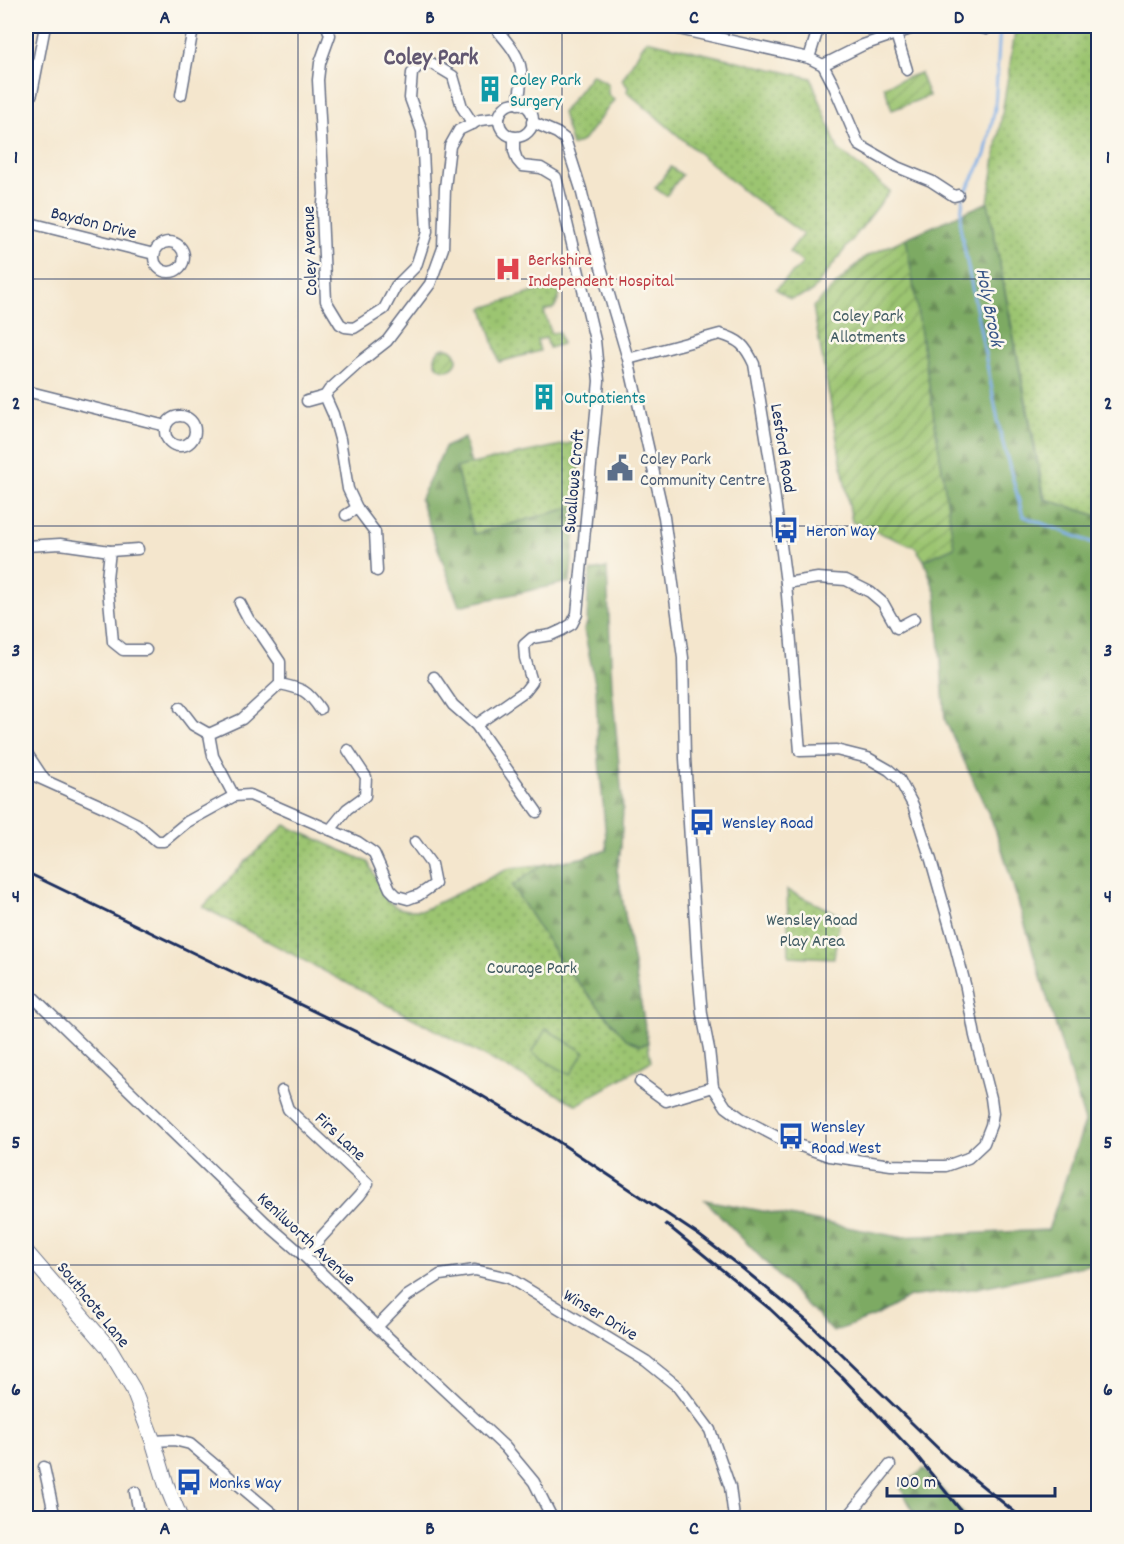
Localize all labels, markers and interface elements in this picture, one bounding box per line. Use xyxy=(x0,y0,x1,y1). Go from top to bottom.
text: A xyxy=(160,5,171,33)
text: B xyxy=(425,5,435,33)
text: C xyxy=(689,5,699,33)
text: D xyxy=(954,5,965,33)
district label: Coley Park xyxy=(384,42,479,76)
place label: Coley Park Surgery xyxy=(510,69,581,115)
building icon: Coley Park Surgery xyxy=(475,74,505,104)
text: 1 xyxy=(14,145,18,173)
text: 1 xyxy=(1106,145,1110,173)
street label: Baydon Drive xyxy=(48,202,139,247)
street label: Coley Avenue xyxy=(297,206,326,296)
place label: Berkshire Independent Hospital xyxy=(528,249,675,295)
hospital icon: Berkshire Independent Hospital xyxy=(493,254,523,284)
water label: Holy Brook xyxy=(967,266,1010,351)
park label: Coley Park Allotments xyxy=(830,305,906,351)
building icon: Outpatients xyxy=(529,382,559,412)
place label: Outpatients xyxy=(564,387,646,412)
text: 2 xyxy=(12,391,20,419)
text: 2 xyxy=(1104,391,1112,419)
street label: Lesford Road xyxy=(762,402,801,495)
street label: Swallows Croft xyxy=(558,428,593,534)
place label: Coley Park Community Centre xyxy=(640,448,766,494)
public building icon: Coley Park Community Centre xyxy=(605,453,635,483)
bus stop icon: Heron Way xyxy=(771,515,801,545)
place label: Heron Way xyxy=(806,520,877,545)
text: 3 xyxy=(12,638,20,666)
text: 3 xyxy=(1104,638,1112,666)
bus stop icon: Wensley Road xyxy=(687,807,717,837)
place label: Wensley Road xyxy=(722,812,813,837)
text: 4 xyxy=(12,884,20,912)
text: 4 xyxy=(1104,884,1112,912)
park label: Wensley Road Play Area xyxy=(766,909,858,955)
park label: Courage Park xyxy=(487,957,577,982)
street label: Firs Lane xyxy=(308,1108,370,1168)
place label: Wensley Road West xyxy=(811,1116,882,1162)
bus stop icon: Wensley Road West xyxy=(776,1121,806,1151)
text: 5 xyxy=(11,1130,21,1158)
text: 5 xyxy=(1103,1130,1113,1158)
street label: Kenilworth Avenue xyxy=(250,1187,360,1292)
street label: Southcote Lane xyxy=(49,1257,135,1354)
street label: Winser Drive xyxy=(558,1284,642,1348)
text: 6 xyxy=(11,1377,21,1405)
text: 6 xyxy=(1103,1377,1113,1405)
scale bar xyxy=(887,1460,1055,1498)
bus stop icon: Monks Way xyxy=(174,1467,204,1497)
text: 100 m xyxy=(896,1471,936,1496)
place label: Monks Way xyxy=(209,1472,282,1497)
text: A xyxy=(160,1516,171,1544)
text: B xyxy=(425,1516,435,1544)
text: C xyxy=(689,1516,699,1544)
text: D xyxy=(954,1516,965,1544)

